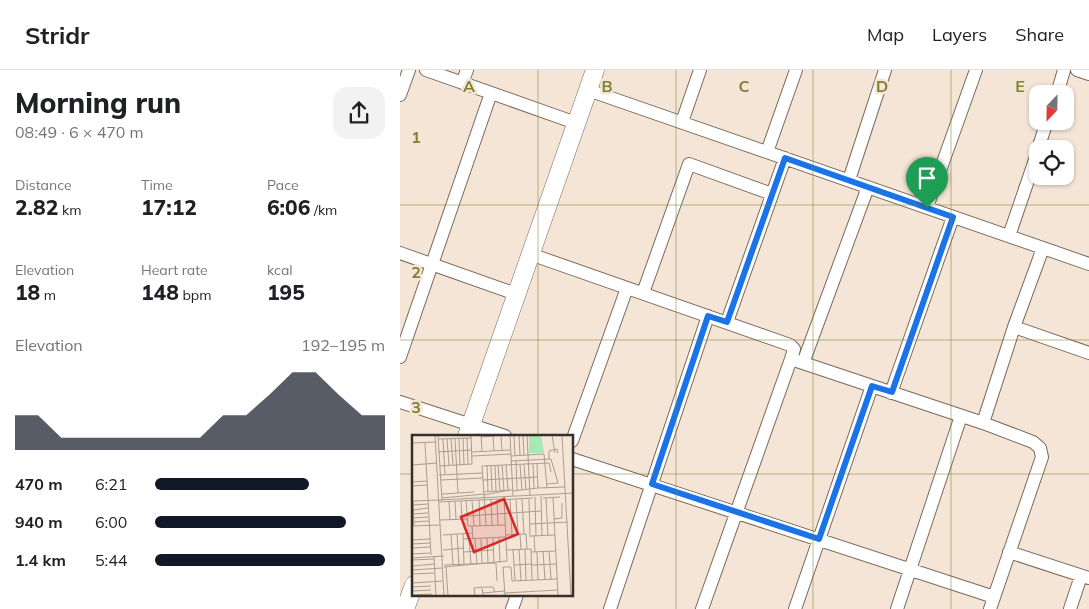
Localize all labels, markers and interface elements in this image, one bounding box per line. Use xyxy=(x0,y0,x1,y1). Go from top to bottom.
text: Stridr xyxy=(25,20,89,50)
text: Map xyxy=(867,23,904,46)
text: Layers xyxy=(932,23,987,46)
text: Share xyxy=(1015,23,1064,46)
text: A xyxy=(463,76,475,96)
text: B xyxy=(601,76,613,96)
text: C xyxy=(739,76,750,96)
text: D xyxy=(876,76,888,96)
text: E xyxy=(1015,76,1025,96)
text: Morning run xyxy=(15,85,181,120)
north arrow xyxy=(1029,85,1074,130)
map controls xyxy=(1029,85,1074,185)
button: share xyxy=(333,87,385,139)
text: 08:49 · 6 × 470 m xyxy=(15,122,144,142)
text: 1 xyxy=(411,127,421,147)
button: locate xyxy=(1029,140,1074,185)
pin xyxy=(906,157,948,208)
icon: arrive xyxy=(913,164,941,192)
text: Distance xyxy=(15,176,72,194)
text: Time xyxy=(141,176,173,194)
text: Pace xyxy=(267,176,299,194)
text: 2.82 xyxy=(15,194,58,220)
text: 17:12 xyxy=(141,194,197,220)
text: 6:06 xyxy=(267,194,310,220)
text: km xyxy=(58,201,81,219)
text: /km xyxy=(310,201,337,219)
text: Elevation xyxy=(15,261,74,279)
text: Heart rate xyxy=(141,261,208,279)
text: kcal xyxy=(267,261,293,279)
text: 2 xyxy=(411,262,421,282)
text: 18 xyxy=(15,279,40,305)
text: 148 xyxy=(141,279,179,305)
text: 195 xyxy=(267,279,305,305)
text: m xyxy=(40,286,56,304)
text: bpm xyxy=(179,286,212,304)
text: Elevation xyxy=(15,335,83,355)
text: 192–195 m xyxy=(301,335,385,355)
text: 3 xyxy=(411,397,421,417)
inset map xyxy=(412,435,574,596)
text: 470 m xyxy=(15,474,63,494)
text: 6:21 xyxy=(95,474,127,494)
text: 940 m xyxy=(15,512,63,532)
text: 6:00 xyxy=(95,512,127,532)
text: 1.4 km xyxy=(15,550,66,570)
text: 5:44 xyxy=(95,550,127,570)

